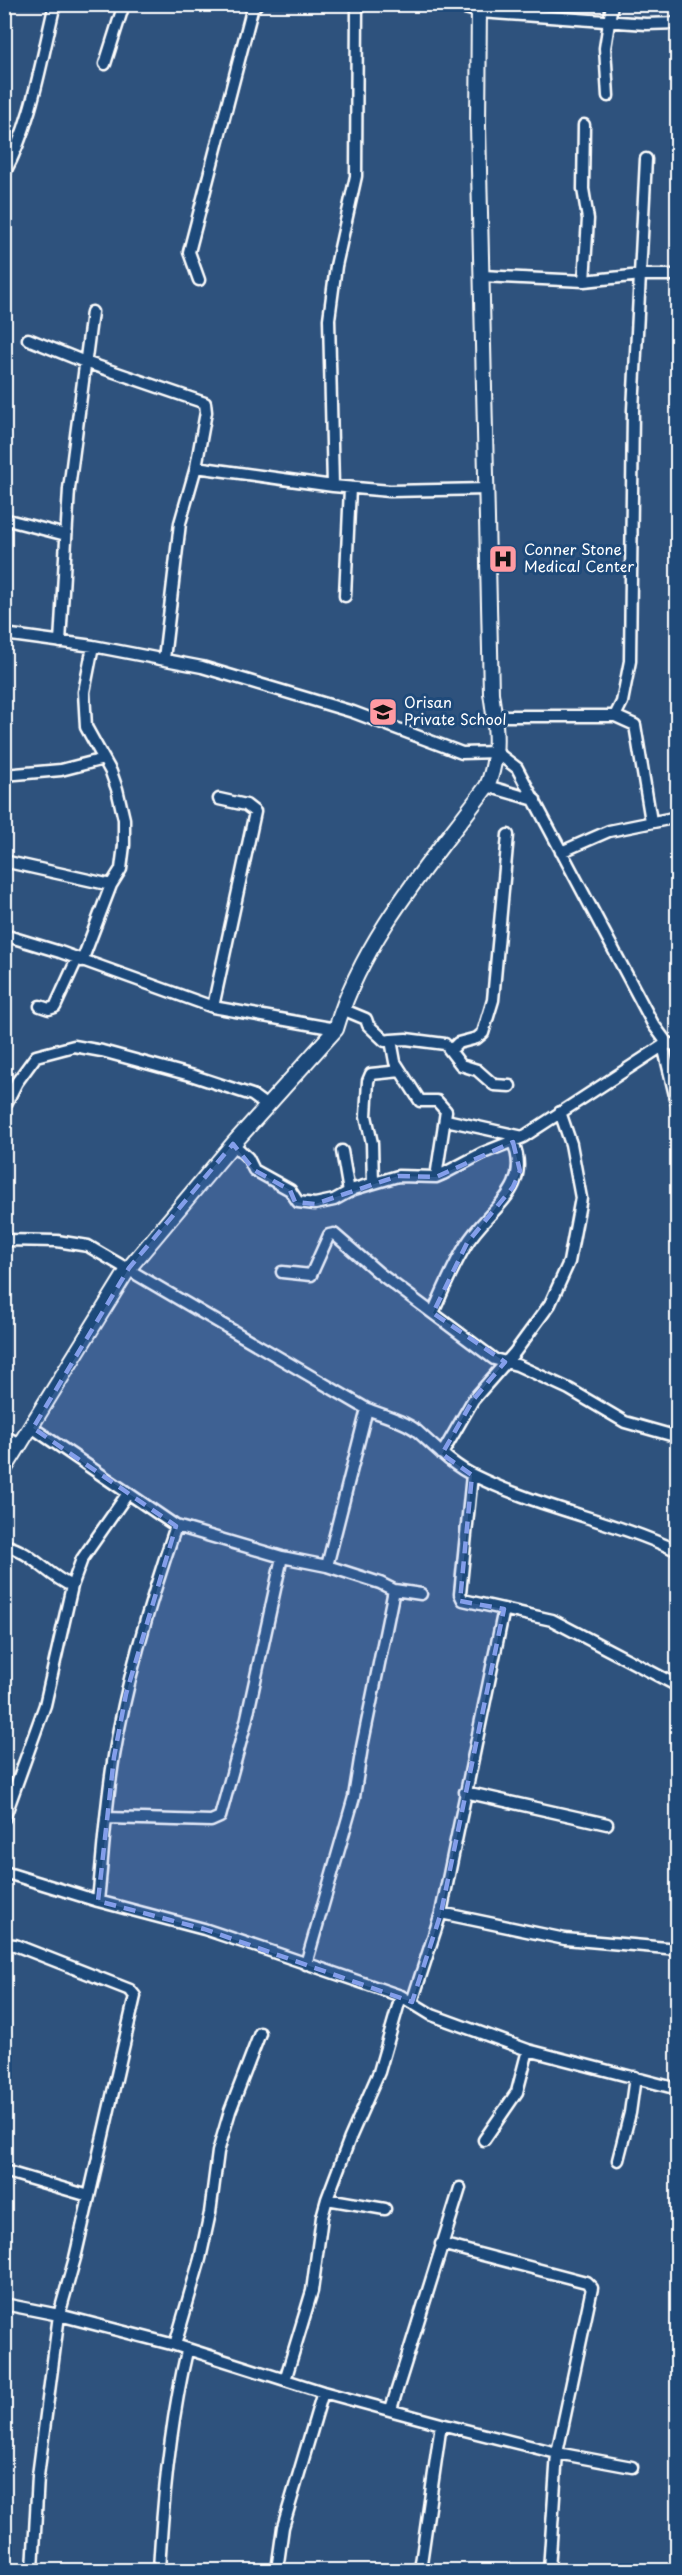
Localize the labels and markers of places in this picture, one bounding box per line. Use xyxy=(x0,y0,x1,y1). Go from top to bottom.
place label: Conner Stone Medical Center xyxy=(524,537,634,577)
hospital icon: Conner Stone Medical Center xyxy=(487,543,519,575)
place label: Orisan Private School xyxy=(404,690,507,730)
school or university icon: Orisan Private School xyxy=(367,696,399,728)

